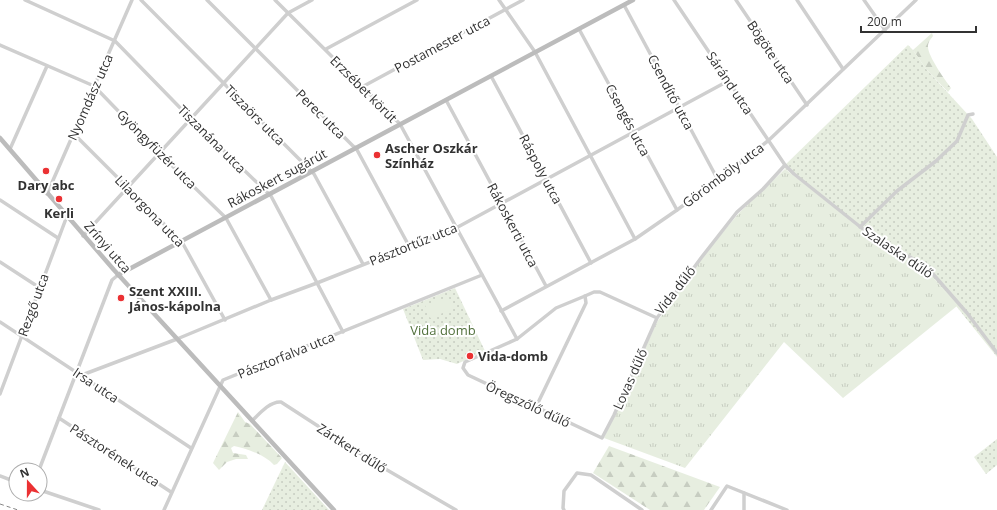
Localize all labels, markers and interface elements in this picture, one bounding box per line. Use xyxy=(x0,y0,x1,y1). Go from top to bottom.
scale bar xyxy=(861,8,976,34)
street label: Postamester utca xyxy=(391,11,493,77)
text: 200 m xyxy=(867,13,902,30)
street label: Bögöte utca xyxy=(743,17,799,87)
street label: Sáránd utca xyxy=(702,48,758,118)
street label: Nyomdász utca xyxy=(63,51,117,143)
street label: Csendítő utca xyxy=(644,51,698,133)
street label: Erzsébet körút xyxy=(327,52,402,127)
street label: Tiszaörs utca xyxy=(221,81,289,149)
street label: Csengés utca xyxy=(601,81,655,159)
street label: Perec utca xyxy=(292,85,350,143)
street label: Tiszanána utca xyxy=(174,101,250,177)
street label: Gyöngyfüzér utca xyxy=(113,105,201,193)
street label: Ráspoly utca xyxy=(515,131,567,207)
street label: Görömböly utca xyxy=(679,138,767,212)
place label: Ascher Oszkár Színház xyxy=(385,139,478,172)
street label: Rákoskert sugárút xyxy=(224,144,330,212)
marker: Ascher Oszkár Színház xyxy=(372,150,382,160)
marker: Dary abc xyxy=(41,166,51,176)
street label: Lilaorgona utca xyxy=(111,171,189,251)
place label: Dary abc xyxy=(18,176,75,194)
street label: Rákoskerti utca xyxy=(483,180,543,270)
marker: Kerli xyxy=(54,194,64,204)
place label: Kerli xyxy=(44,204,74,222)
street label: Zrínyi utca xyxy=(80,217,136,277)
street label: Pásztortűz utca xyxy=(366,218,460,270)
street label: Szalaska dűlő xyxy=(859,222,937,282)
street label: Vida dűlő xyxy=(650,262,700,318)
street label: Rezgő utca xyxy=(13,271,53,339)
place label: Szent XXIII. János-kápolna xyxy=(128,282,221,315)
marker: Szent XXIII. János-kápolna xyxy=(116,293,126,303)
park label: Vida domb xyxy=(410,321,476,339)
street label: Pásztorfalva utca xyxy=(235,327,337,383)
street label: Lovas dűlő xyxy=(609,346,651,412)
place label: Vida-domb xyxy=(478,347,548,365)
marker: Vida-domb xyxy=(465,351,475,361)
street label: Irsa utca xyxy=(69,363,123,407)
street label: Öregszőlő dűlő xyxy=(483,377,573,432)
street label: Pásztorének utca xyxy=(67,419,163,491)
street label: Zártkert dűlő xyxy=(314,419,390,477)
north arrow xyxy=(8,462,48,502)
text: N xyxy=(17,464,31,481)

